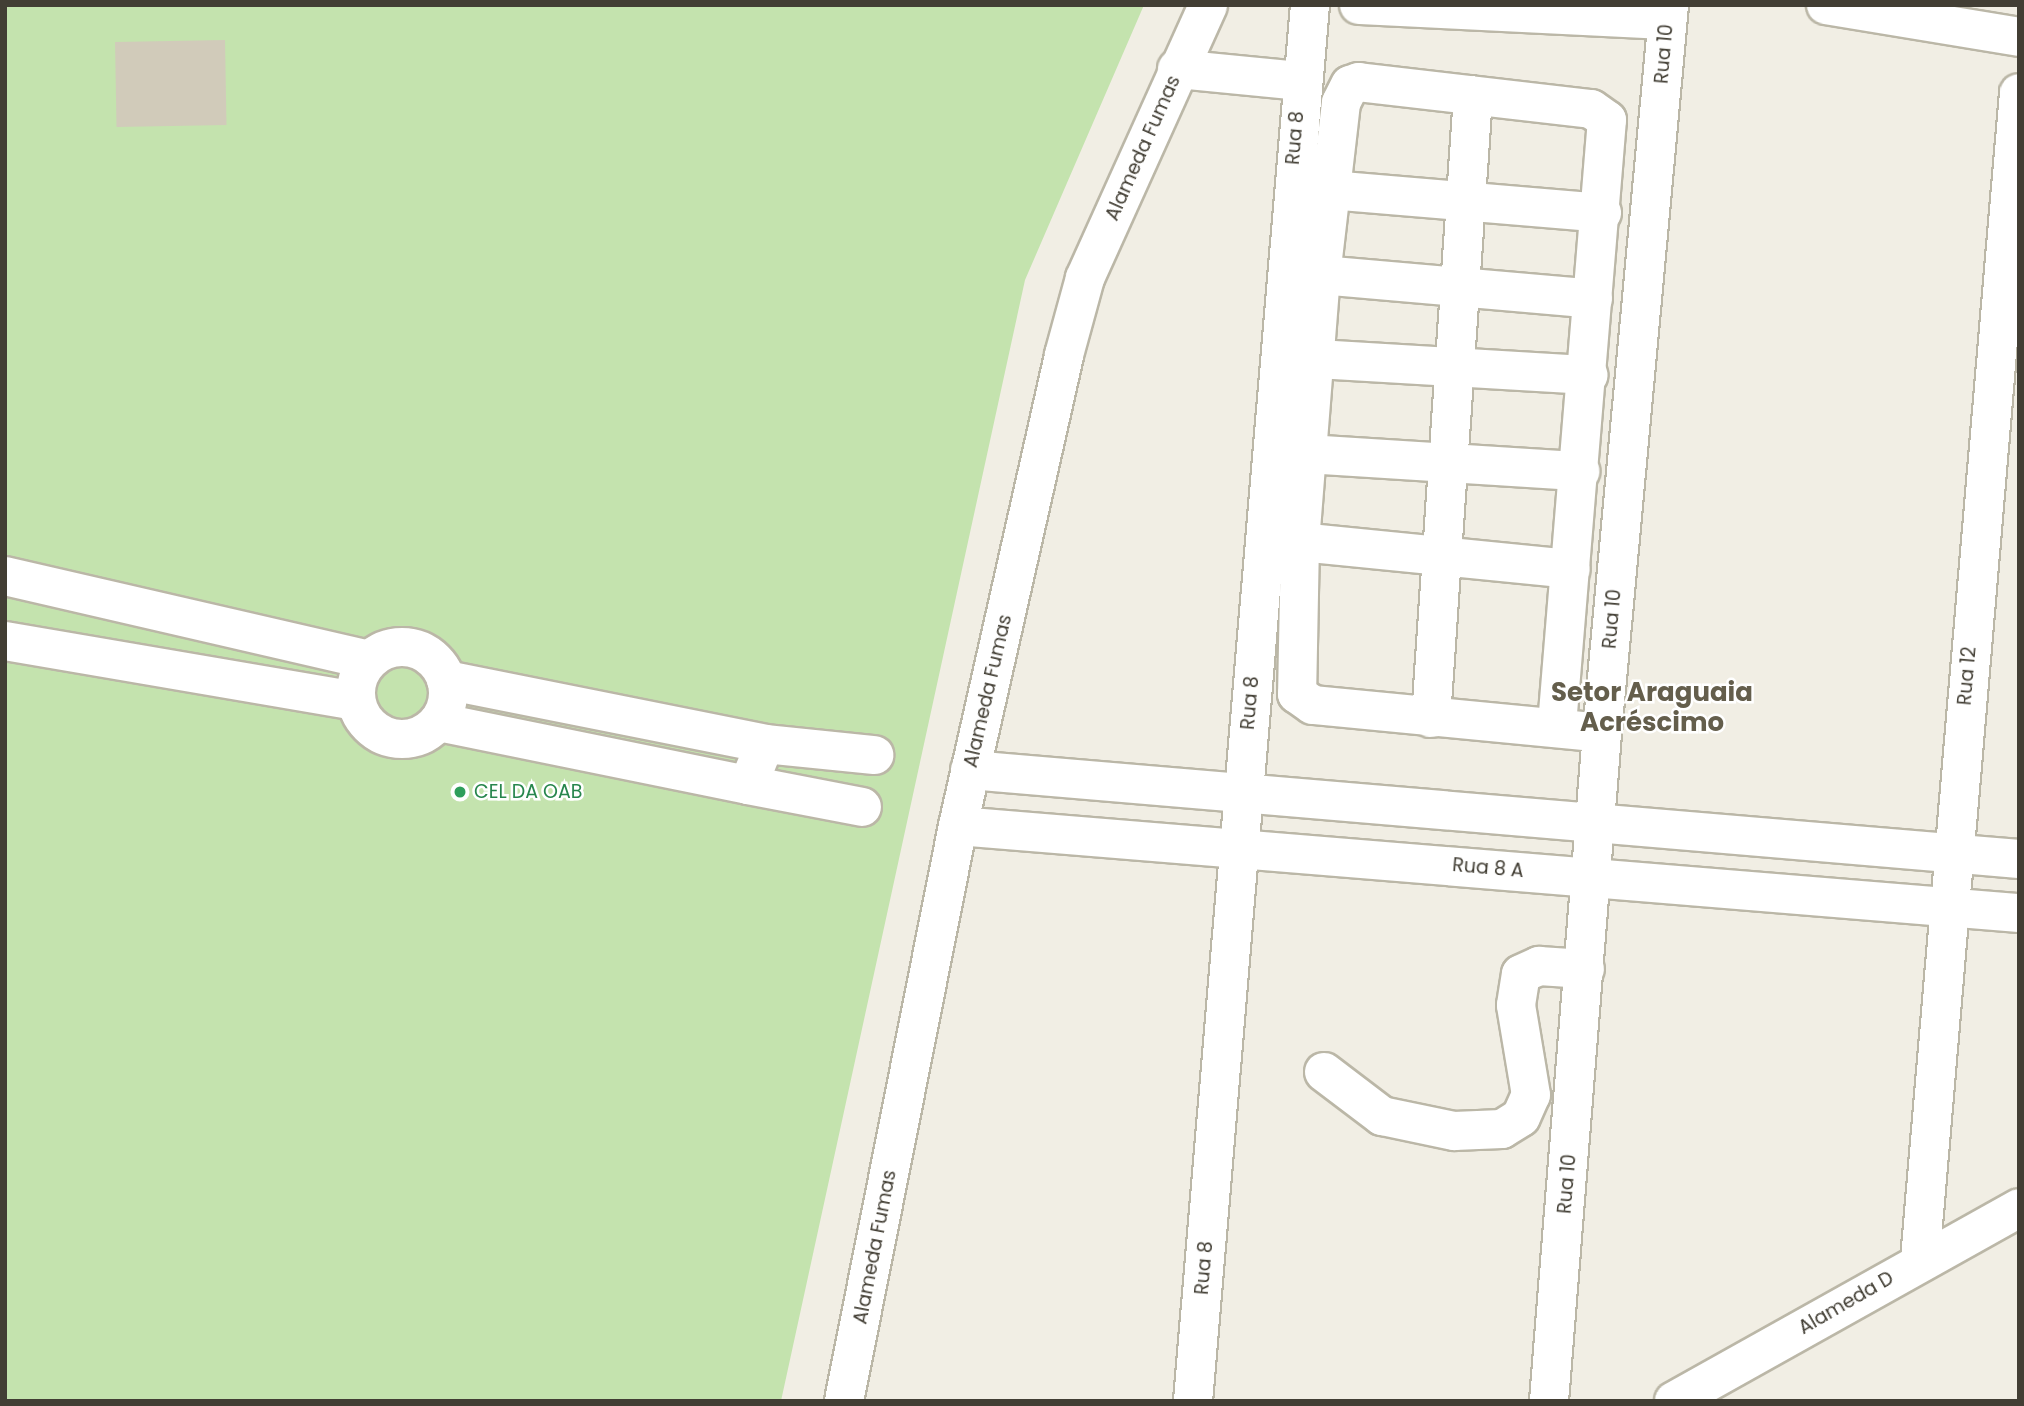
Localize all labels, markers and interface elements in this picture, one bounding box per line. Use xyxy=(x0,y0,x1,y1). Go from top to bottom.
street label: Rua 10 xyxy=(1650,23,1678,85)
street label: Alameda Fumas xyxy=(1101,72,1185,224)
street label: Rua 8 xyxy=(1281,110,1309,166)
street label: Rua 10 xyxy=(1598,588,1626,650)
street label: Alameda Fumas xyxy=(959,612,1017,770)
street label: Rua 12 xyxy=(1953,646,1981,706)
street label: Rua 8 xyxy=(1236,675,1264,731)
district label: Setor Araguaia Acréscimo xyxy=(1551,677,1753,738)
place label: CEL DA OAB xyxy=(474,781,582,803)
marker: CEL DA OAB xyxy=(452,784,468,800)
street label: Rua 8 A xyxy=(1451,854,1525,882)
street label: Rua 10 xyxy=(1553,1153,1581,1215)
street label: Alameda Fumas xyxy=(849,1168,901,1326)
street label: Rua 8 xyxy=(1190,1240,1218,1296)
street label: Alameda D xyxy=(1794,1267,1898,1339)

